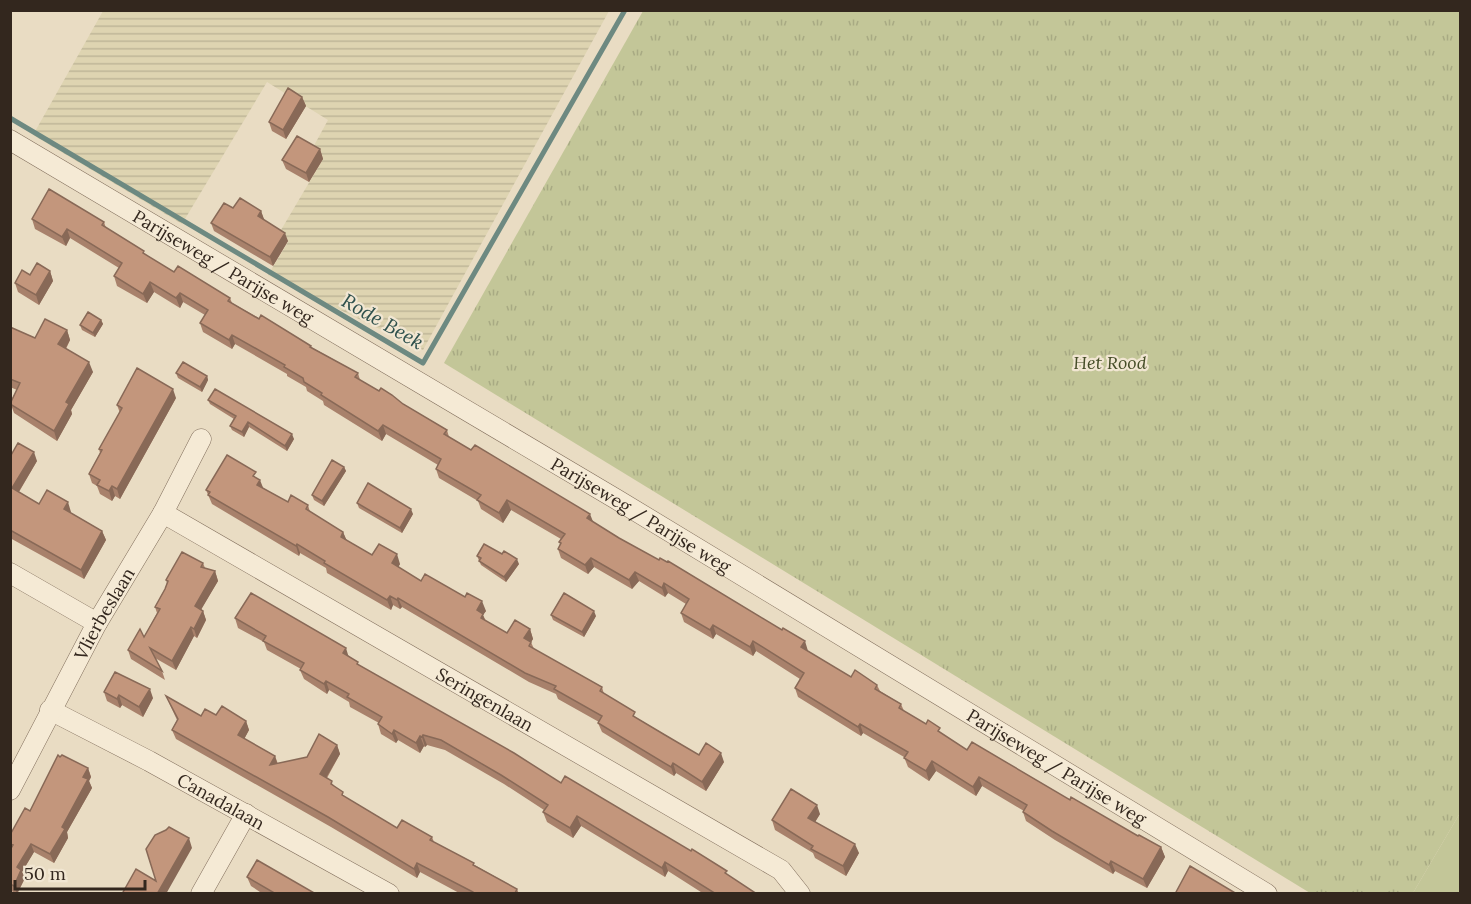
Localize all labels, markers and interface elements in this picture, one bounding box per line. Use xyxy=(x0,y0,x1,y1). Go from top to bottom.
street label: Parijseweg / Parijse weg xyxy=(129,204,319,329)
water label: Rode Beek xyxy=(338,288,428,354)
park label: Het Rood xyxy=(1073,351,1147,374)
street label: Parijseweg / Parijse weg xyxy=(547,452,736,578)
street label: Vlierbeslaan xyxy=(68,563,139,664)
street label: Seringenlaan xyxy=(432,662,538,736)
street label: Parijseweg / Parijse weg xyxy=(963,703,1152,830)
street label: Canadalaan xyxy=(173,768,269,835)
scale bar xyxy=(15,853,146,891)
text: 50 m xyxy=(24,862,66,885)

